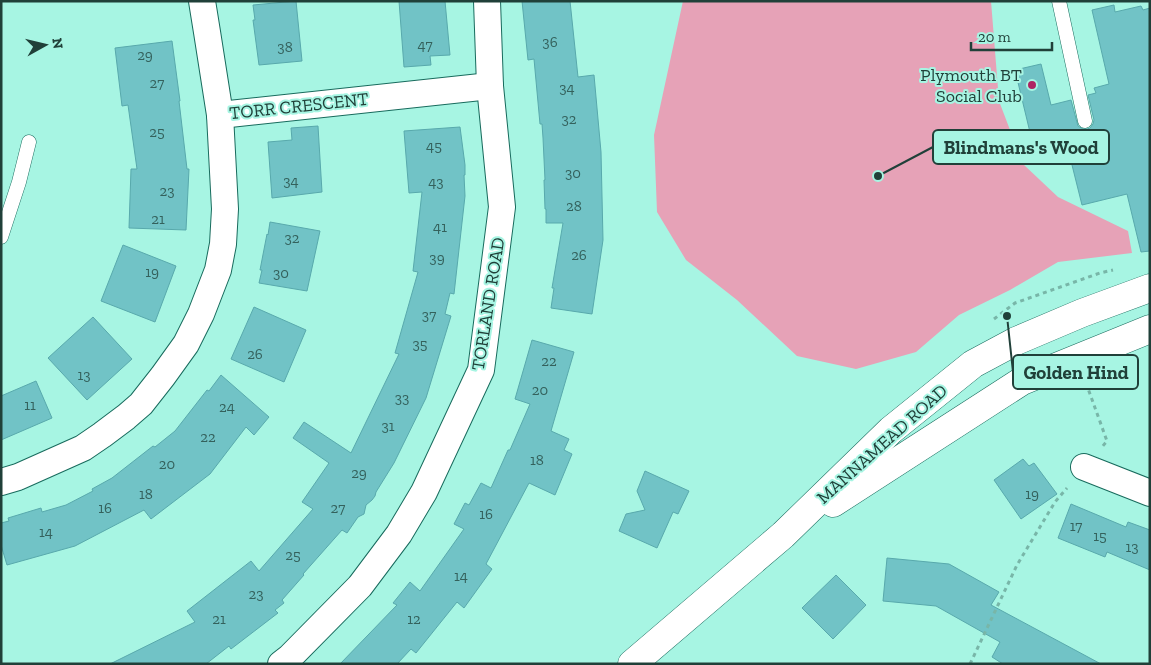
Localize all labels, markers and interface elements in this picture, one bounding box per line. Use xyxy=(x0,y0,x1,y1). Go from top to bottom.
north arrow xyxy=(20,20,70,70)
scale bar xyxy=(971,20,1052,52)
text: 20 m xyxy=(978,28,1011,46)
house number: 36 xyxy=(542,33,558,51)
house number: 47 xyxy=(418,36,432,54)
text: N xyxy=(48,37,67,50)
house number: 38 xyxy=(277,38,293,56)
house number: 29 xyxy=(137,46,153,64)
place label: Plymouth BT Social Club xyxy=(920,64,1022,107)
house number: 27 xyxy=(150,74,164,92)
house number: 34 xyxy=(559,79,575,97)
marker: Plymouth BT Social Club xyxy=(1026,79,1038,91)
street label: TORR CRESCENT xyxy=(228,88,370,124)
house number: 32 xyxy=(561,110,577,128)
house number: 25 xyxy=(149,123,165,141)
callout: Blindmans's Wood xyxy=(933,130,1109,164)
text: Blindmans's Wood xyxy=(943,136,1099,159)
house number: 45 xyxy=(426,137,442,155)
house number: 30 xyxy=(565,164,581,182)
house number: 34 xyxy=(283,172,299,190)
house number: 43 xyxy=(428,173,444,191)
house number: 23 xyxy=(159,182,175,200)
house number: 28 xyxy=(566,197,582,215)
house number: 21 xyxy=(151,210,165,228)
house number: 41 xyxy=(433,218,447,236)
house number: 32 xyxy=(284,229,300,247)
street label: TORLAND ROAD xyxy=(467,236,509,372)
house number: 26 xyxy=(571,246,587,264)
house number: 39 xyxy=(429,249,445,267)
house number: 19 xyxy=(145,263,159,281)
house number: 30 xyxy=(273,264,289,282)
house number: 37 xyxy=(422,306,436,324)
house number: 35 xyxy=(412,335,428,353)
house number: 26 xyxy=(247,345,263,363)
house number: 22 xyxy=(541,352,557,370)
callout: Golden Hind xyxy=(1013,355,1138,389)
text: Golden Hind xyxy=(1023,361,1129,384)
house number: 13 xyxy=(77,366,91,384)
street label: MANNAMEAD ROAD xyxy=(812,380,952,508)
house number: 20 xyxy=(532,381,548,399)
house number: 33 xyxy=(395,389,409,407)
house number: 11 xyxy=(24,396,36,414)
house number: 24 xyxy=(219,398,235,416)
house number: 31 xyxy=(381,417,395,435)
house number: 22 xyxy=(200,428,216,446)
house number: 18 xyxy=(530,451,544,469)
house number: 20 xyxy=(159,455,175,473)
house number: 29 xyxy=(351,464,367,482)
house number: 18 xyxy=(139,485,153,503)
house number: 19 xyxy=(1025,485,1039,503)
house number: 16 xyxy=(98,499,112,517)
house number: 27 xyxy=(331,499,345,517)
house number: 16 xyxy=(479,505,493,523)
house number: 17 xyxy=(1070,517,1082,535)
house number: 14 xyxy=(39,523,53,541)
house number: 15 xyxy=(1093,527,1107,545)
house number: 13 xyxy=(1125,538,1139,556)
house number: 25 xyxy=(285,546,301,564)
house number: 14 xyxy=(454,567,468,585)
house number: 23 xyxy=(248,585,264,603)
house number: 21 xyxy=(212,610,226,628)
house number: 12 xyxy=(407,610,421,628)

